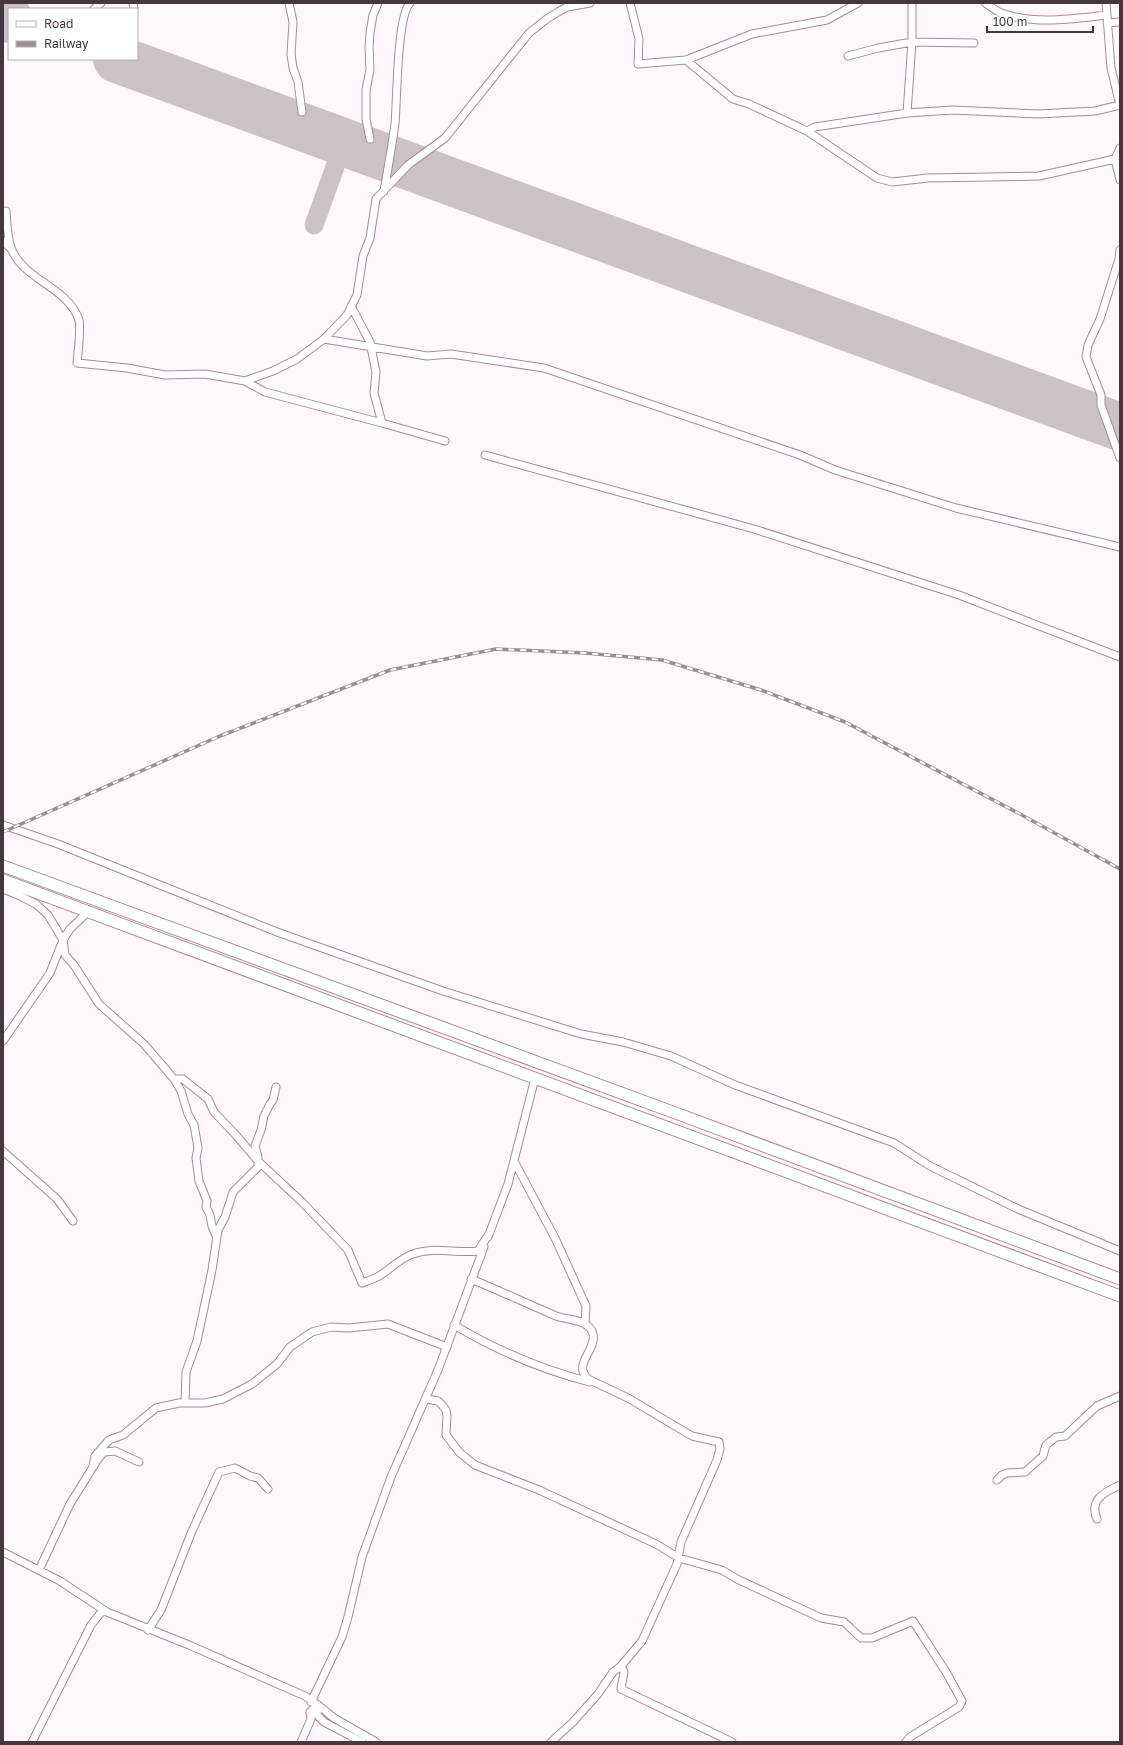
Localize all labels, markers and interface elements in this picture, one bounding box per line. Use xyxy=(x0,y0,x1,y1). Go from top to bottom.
legend xyxy=(8,8,138,60)
scale bar xyxy=(987,8,1093,34)
text: 100 m xyxy=(993,14,1027,29)
text: Road xyxy=(44,16,73,31)
text: Railway xyxy=(44,36,89,51)

